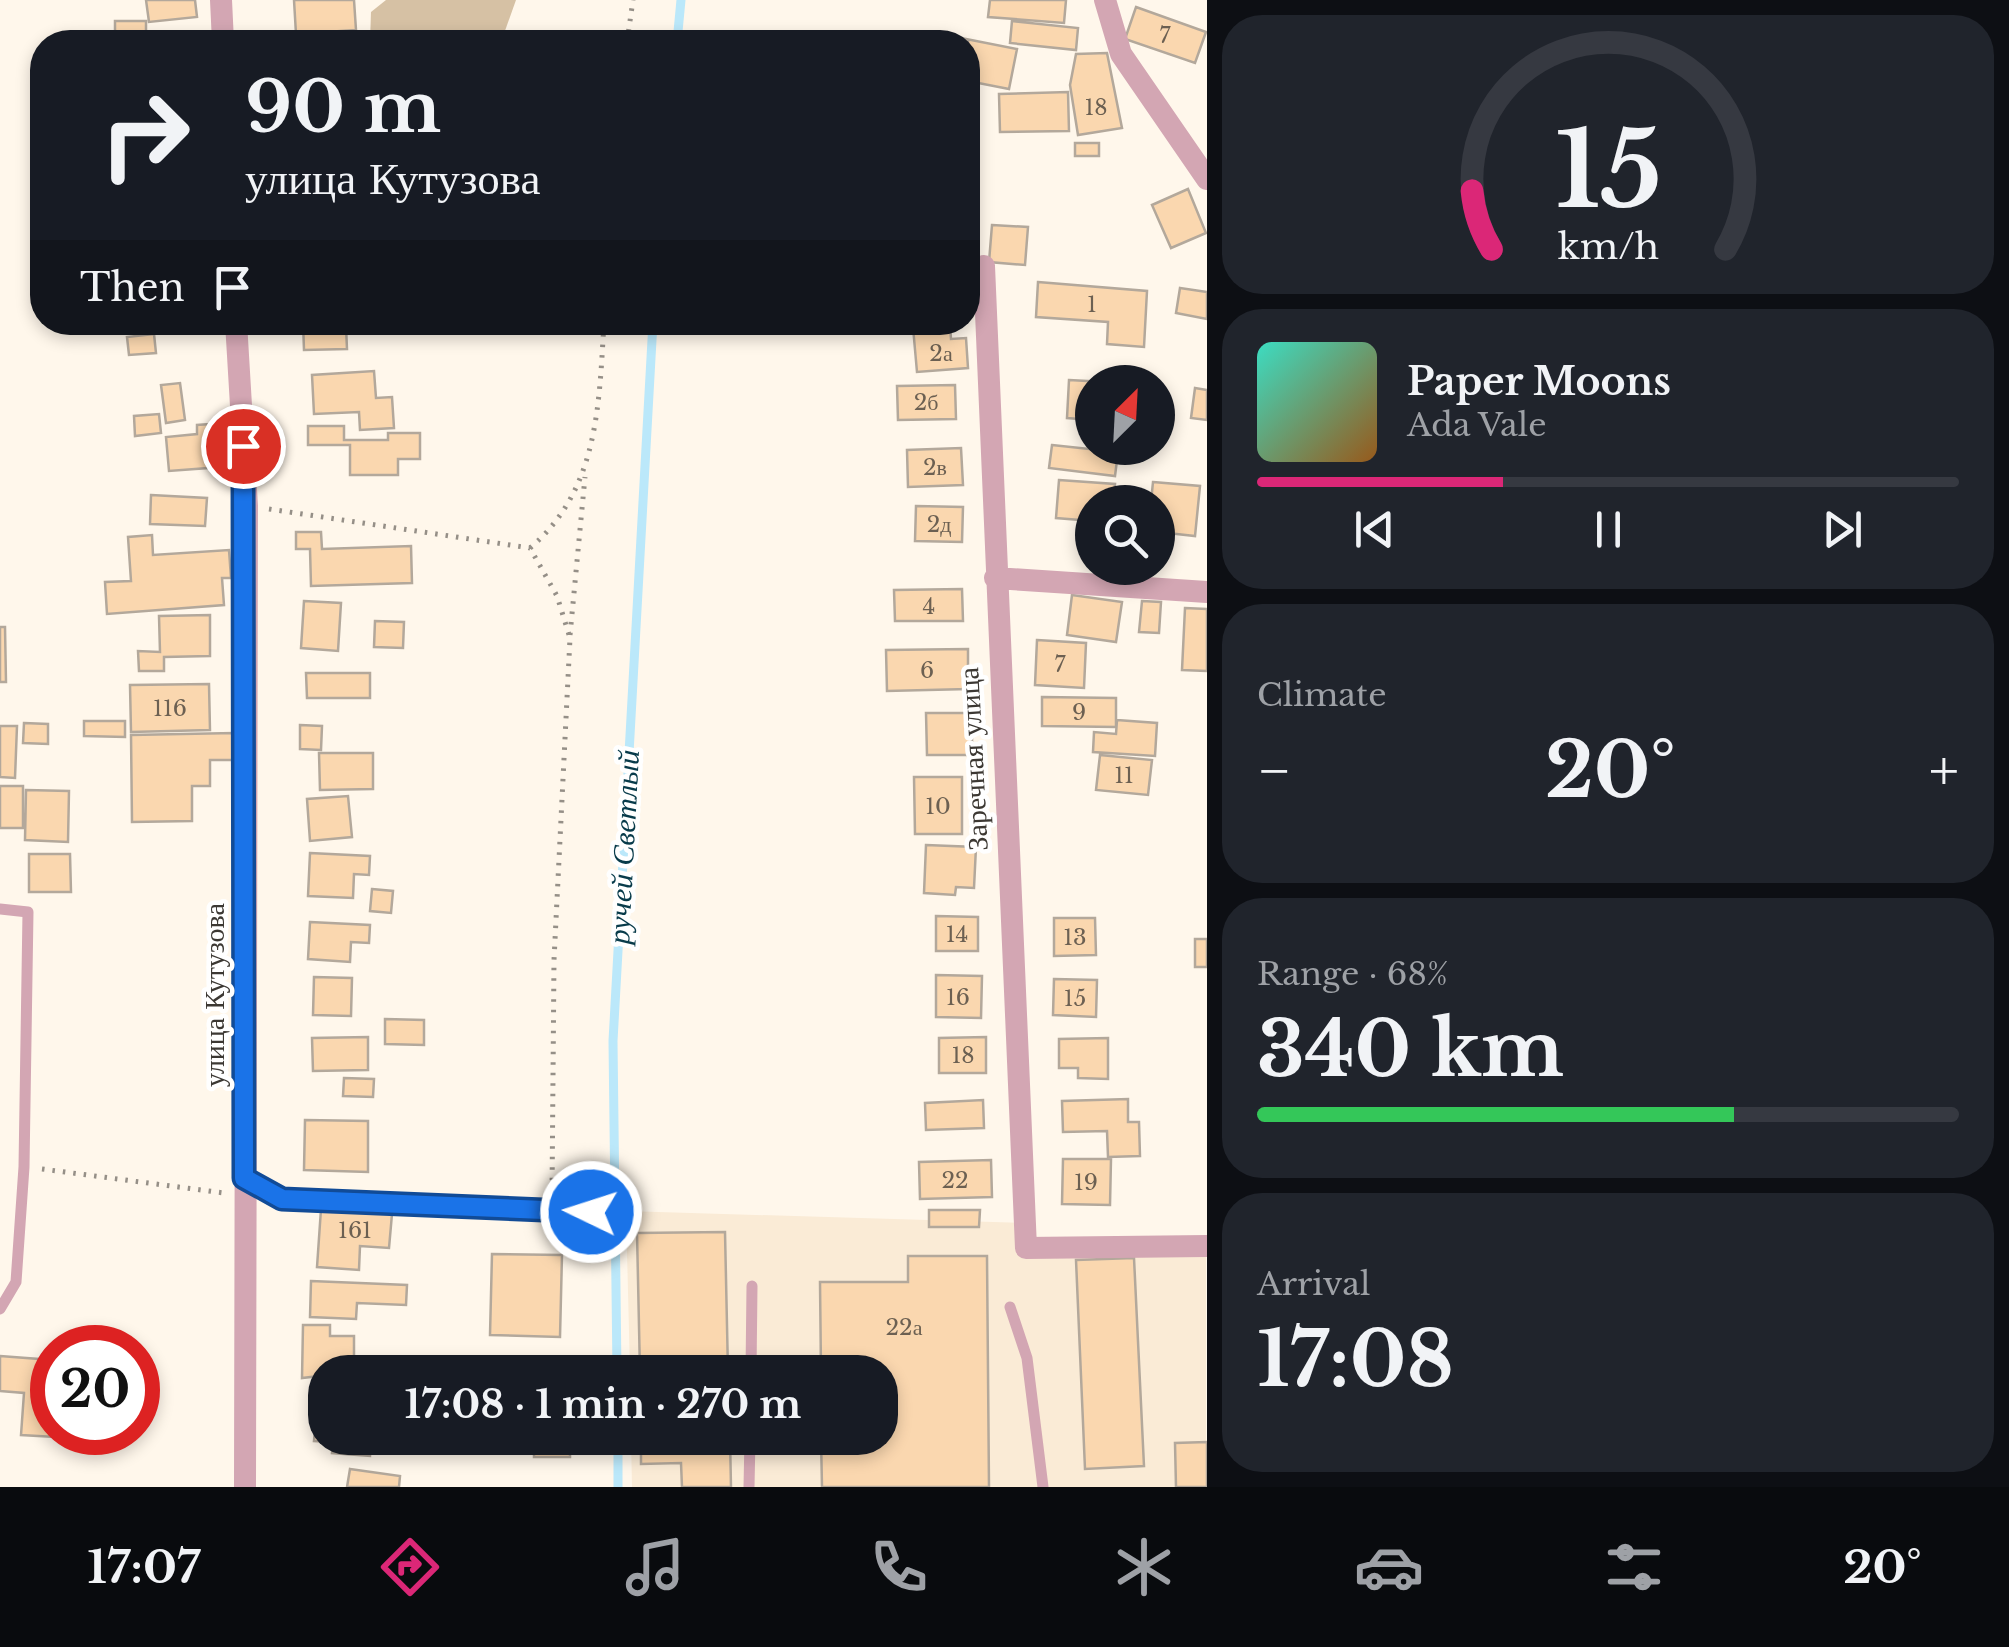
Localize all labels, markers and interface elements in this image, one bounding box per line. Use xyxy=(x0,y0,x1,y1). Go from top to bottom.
house number: 7 xyxy=(1159,22,1171,49)
text: 90 m xyxy=(245,64,441,151)
icon: right xyxy=(80,70,210,200)
house number: 18 xyxy=(1084,94,1108,121)
text: 15 xyxy=(1554,106,1662,235)
text: улица Кутузова xyxy=(245,150,540,206)
text: km/h xyxy=(1557,224,1659,269)
icon: arrive xyxy=(205,260,260,315)
text: Then xyxy=(80,264,185,311)
house number: 1 xyxy=(1087,291,1097,318)
house number: 2а xyxy=(929,340,953,367)
text: Paper Moons xyxy=(1407,358,1671,405)
north arrow xyxy=(1075,365,1175,465)
map controls xyxy=(1075,365,1175,585)
house number: 2б xyxy=(914,389,938,416)
pin xyxy=(201,404,286,489)
text: Ada Vale xyxy=(1407,405,1547,445)
icon: arrive xyxy=(216,419,271,474)
house number: 2в xyxy=(923,454,947,481)
button: search xyxy=(1075,485,1175,585)
icon: previous xyxy=(1347,502,1402,557)
icon: pause xyxy=(1581,502,1636,557)
icon: next xyxy=(1815,502,1870,557)
house number: 2д xyxy=(927,511,951,538)
house number: 4 xyxy=(923,593,935,620)
house number: 7 xyxy=(1054,651,1066,678)
house number: 6 xyxy=(920,657,934,684)
street label: Заречная улица xyxy=(951,666,996,852)
text: Climate xyxy=(1257,675,1386,715)
house number: 116 xyxy=(153,695,187,722)
house number: 9 xyxy=(1072,699,1086,726)
text: 20° xyxy=(1545,724,1676,817)
text: − xyxy=(1257,737,1292,805)
text: + xyxy=(1929,737,1959,805)
water label: ручей Светлый xyxy=(600,749,647,947)
house number: 11 xyxy=(1114,762,1134,789)
house number: 10 xyxy=(925,793,951,820)
street label: улица Кутузова xyxy=(197,903,232,1087)
house number: 14 xyxy=(946,921,968,948)
house number: 13 xyxy=(1063,924,1087,951)
text: Range · 68% xyxy=(1257,954,1448,994)
house number: 16 xyxy=(946,984,970,1011)
house number: 15 xyxy=(1064,985,1086,1012)
text: 340 km xyxy=(1257,1003,1564,1096)
house number: 18 xyxy=(951,1042,975,1069)
position arrow xyxy=(539,1160,643,1264)
house number: 22 xyxy=(941,1167,969,1194)
house number: 19 xyxy=(1074,1169,1098,1196)
house number: 161 xyxy=(338,1217,372,1244)
text: Arrival xyxy=(1257,1264,1370,1304)
text: 17:08 xyxy=(1257,1313,1454,1406)
house number: 22а xyxy=(886,1314,923,1341)
speed limit sign: 20 xyxy=(30,1325,160,1455)
text: 17:08 · 1 min · 270 m xyxy=(405,1381,801,1428)
icon: directions xyxy=(375,1532,445,1602)
icon: music xyxy=(620,1532,690,1602)
icon: phone xyxy=(864,1532,934,1602)
icon: climate xyxy=(1109,1532,1179,1602)
icon: car xyxy=(1354,1532,1424,1602)
icon: filters xyxy=(1599,1532,1669,1602)
text: 17:07 xyxy=(87,1539,200,1595)
text: 20° xyxy=(1843,1539,1922,1595)

